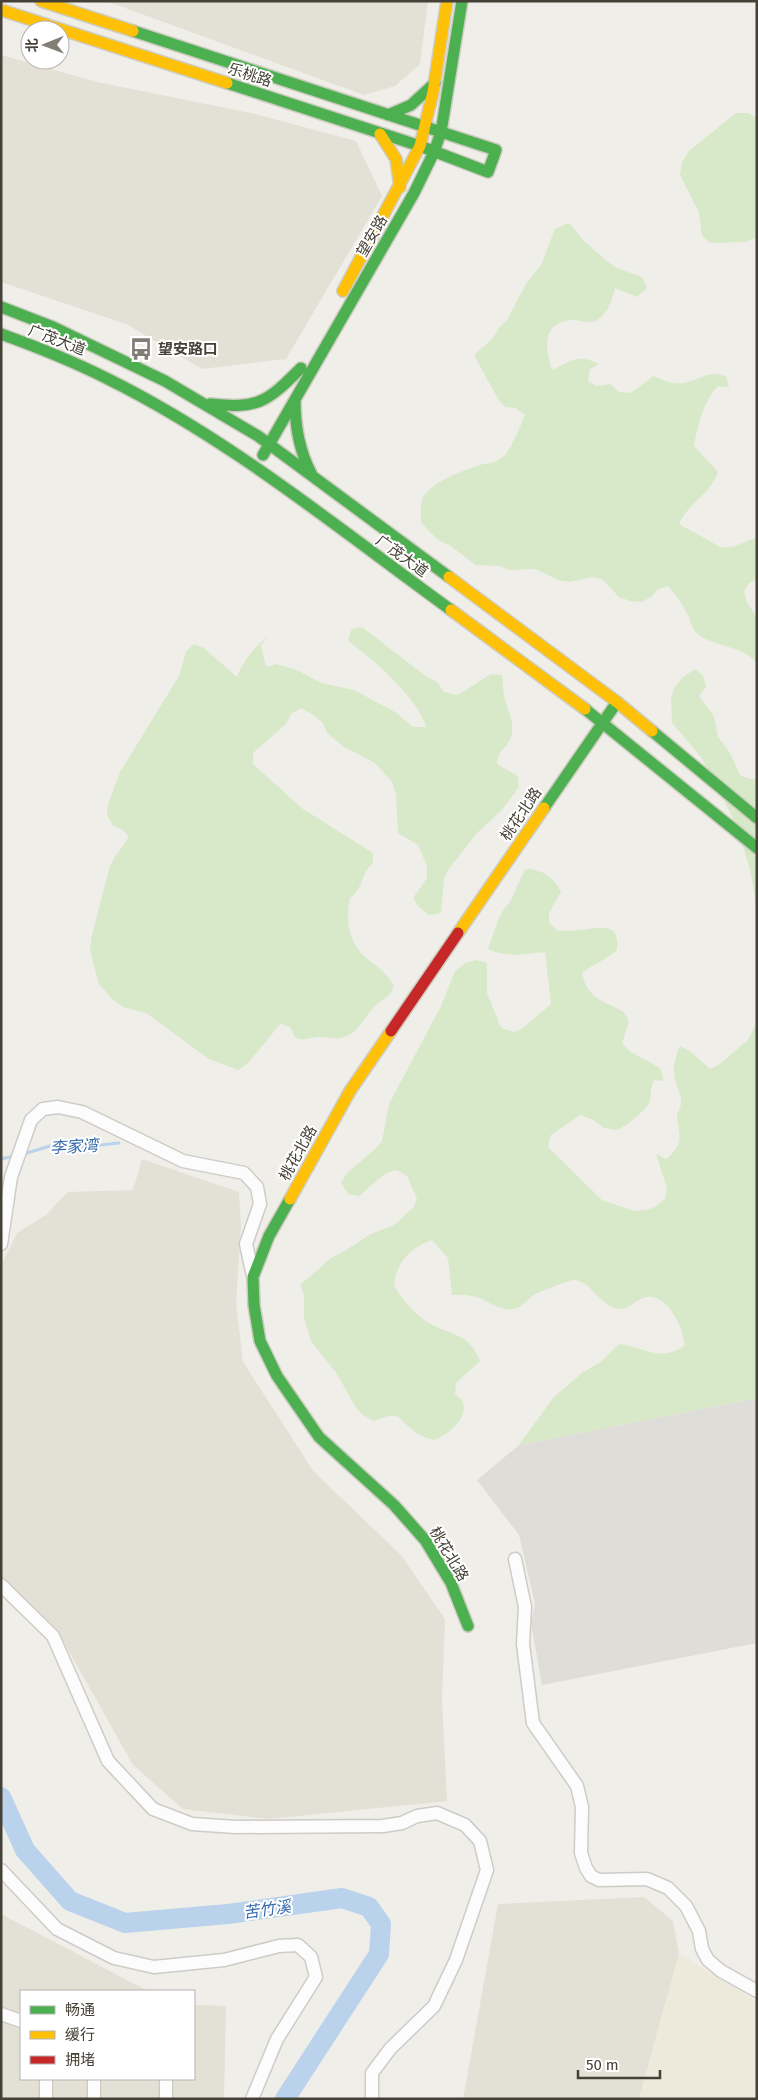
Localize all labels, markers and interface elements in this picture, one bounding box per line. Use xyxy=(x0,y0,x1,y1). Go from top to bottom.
north arrow xyxy=(20,20,70,70)
text: 北 xyxy=(24,38,41,52)
street label: 乐桃路 xyxy=(226,59,274,91)
street label: 望安路 xyxy=(353,212,391,260)
street label: 广茂大道 xyxy=(26,321,88,359)
bus stop icon: 望安路口 xyxy=(128,336,154,362)
place label: 望安路口 xyxy=(158,340,218,358)
street label: 广茂大道 xyxy=(372,531,432,581)
street label: 桃花北路 xyxy=(497,784,545,844)
street label: 桃花北路 xyxy=(276,1122,320,1184)
water label: 李家湾 xyxy=(50,1136,101,1157)
street label: 桃花北路 xyxy=(426,1524,472,1584)
water label: 苦竹溪 xyxy=(242,1896,294,1922)
legend xyxy=(20,1990,195,2080)
text: 畅通 xyxy=(65,2001,95,2019)
text: 缓行 xyxy=(65,2026,95,2044)
scale bar xyxy=(578,2048,660,2080)
text: 拥堵 xyxy=(65,2051,95,2069)
text: 50 m xyxy=(586,2056,619,2074)

